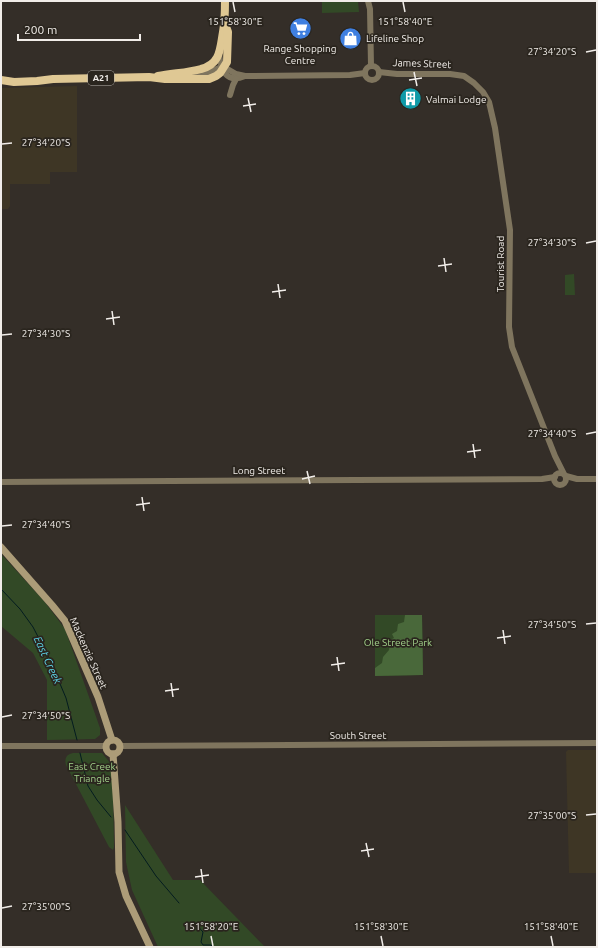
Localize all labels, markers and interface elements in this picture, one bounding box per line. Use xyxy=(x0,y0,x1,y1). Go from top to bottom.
supermarket icon: Range Shopping Centre xyxy=(287,15,313,41)
scale bar xyxy=(18,16,140,42)
text: 151°58'30"E xyxy=(208,16,263,27)
text: 151°58'40"E xyxy=(378,16,433,27)
text: 200 m xyxy=(24,23,57,36)
shop icon: Lifeline Shop xyxy=(337,25,363,51)
place label: Lifeline Shop xyxy=(366,33,424,44)
place label: Range Shopping Centre xyxy=(263,43,337,66)
text: 27°34'20"S xyxy=(528,46,576,57)
street label: James Street xyxy=(392,57,452,70)
road number: A21 xyxy=(88,71,114,85)
building icon: Valmai Lodge xyxy=(397,86,423,112)
place label: Valmai Lodge xyxy=(426,94,487,105)
text: 27°34'20"S xyxy=(22,137,70,148)
street label: Tourist Road xyxy=(495,236,506,292)
text: 27°34'30"S xyxy=(528,237,576,248)
text: 27°34'30"S xyxy=(22,328,70,339)
text: 27°34'40"S xyxy=(528,428,576,439)
street label: Long Street xyxy=(233,465,285,476)
text: 27°34'40"S xyxy=(22,519,70,530)
street label: Mackenzie Street xyxy=(68,616,109,691)
text: 27°34'50"S xyxy=(528,619,576,630)
water label: East Creek xyxy=(32,634,64,686)
park label: Ole Street Park xyxy=(364,637,432,648)
text: 27°34'50"S xyxy=(22,710,70,721)
street label: South Street xyxy=(330,730,386,741)
park label: East Creek Triangle xyxy=(68,761,116,784)
text: 27°35'00"S xyxy=(528,810,576,821)
text: 27°35'00"S xyxy=(22,901,70,912)
text: 151°58'20"E xyxy=(184,921,239,932)
text: 151°58'30"E xyxy=(354,921,409,932)
text: 151°58'40"E xyxy=(524,921,579,932)

